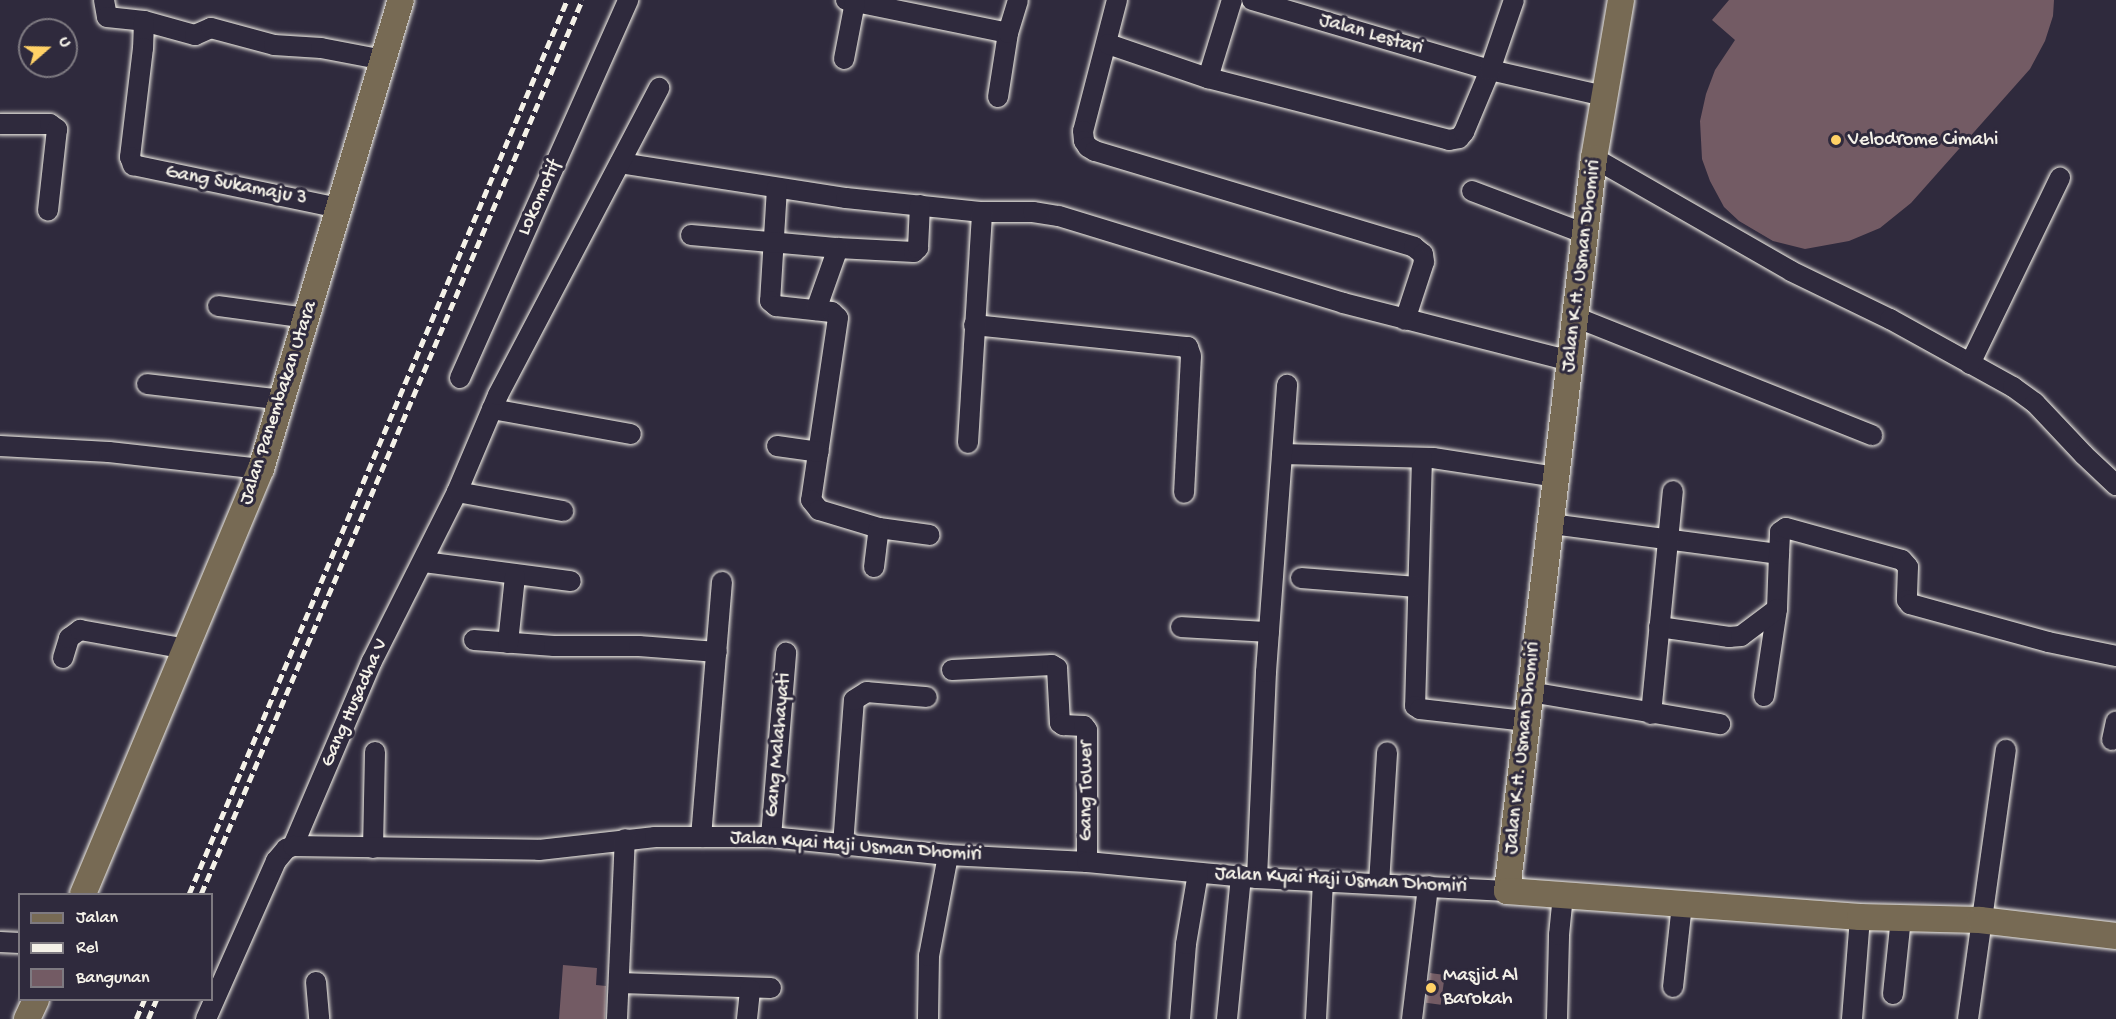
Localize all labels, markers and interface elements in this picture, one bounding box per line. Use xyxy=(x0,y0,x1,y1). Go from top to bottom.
street label: Jalan Lestari xyxy=(1316,9,1426,61)
north arrow xyxy=(18,18,78,78)
text: U xyxy=(53,35,74,50)
place label: Velodrome Cimahi xyxy=(1848,128,1998,152)
marker: Velodrome Cimahi xyxy=(1829,133,1843,147)
street label: Lokomotif xyxy=(513,156,567,240)
street label: Jalan K.H. Usman Dhomiri xyxy=(1557,158,1607,374)
street label: Gang Sukamaju 3 xyxy=(163,161,309,211)
street label: Jalan Panembakan Utara xyxy=(235,298,323,508)
street label: Gang Husadha V xyxy=(316,635,394,771)
street label: Jalan K.H. Usman Dhomiri xyxy=(1500,640,1546,856)
street label: Gang Malahayati xyxy=(761,672,797,818)
street label: Gang Tower xyxy=(1075,741,1099,841)
street label: Jalan Kyai Haji Usman Dhomiri xyxy=(729,826,983,868)
street label: Jalan Kyai Haji Usman Dhomiri xyxy=(1214,862,1468,900)
legend xyxy=(18,893,213,1001)
text: Jalan xyxy=(76,908,118,929)
text: Rel xyxy=(76,938,99,959)
place label: Masjid Al Barokah xyxy=(1443,964,1518,1011)
text: Bangunan xyxy=(76,968,150,989)
marker: Masjid Al Barokah xyxy=(1424,981,1438,995)

